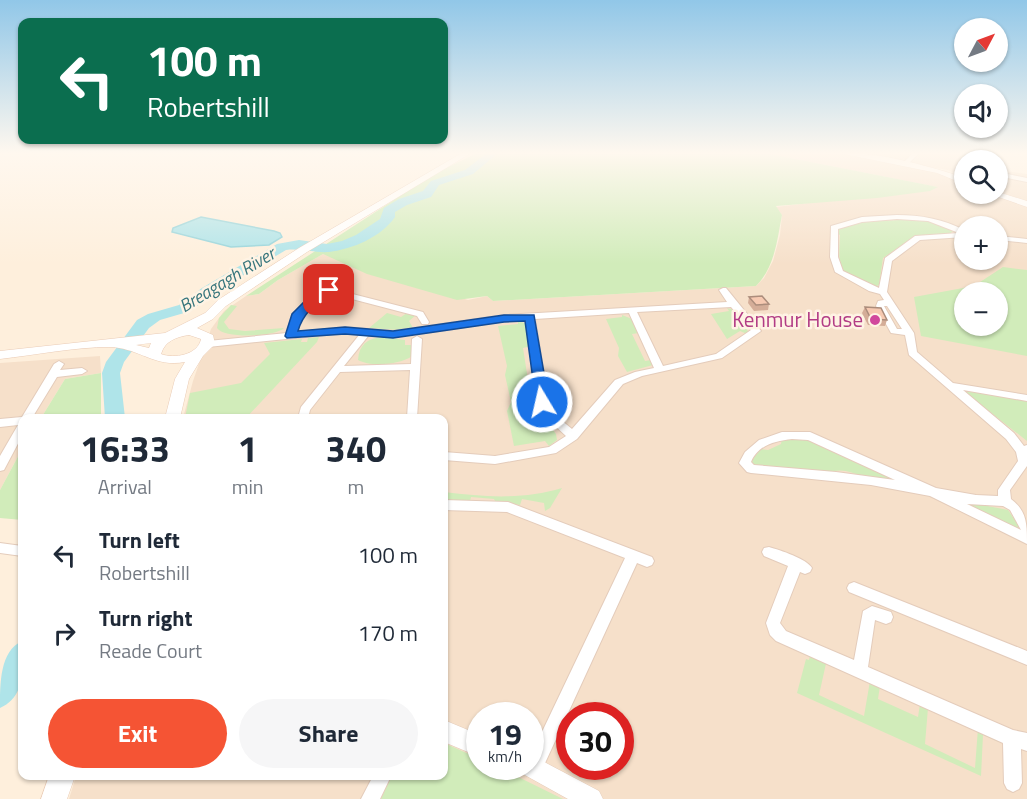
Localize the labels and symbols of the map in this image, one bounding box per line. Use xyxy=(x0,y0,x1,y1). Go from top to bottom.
north arrow xyxy=(954,18,1008,72)
water label: Breagagh River xyxy=(174,239,282,319)
pin xyxy=(303,264,354,315)
place label: Kenmur House xyxy=(732,303,863,335)
marker: Kenmur House xyxy=(868,313,882,327)
position arrow xyxy=(510,370,574,434)
speed limit sign: 30 xyxy=(556,702,634,780)

